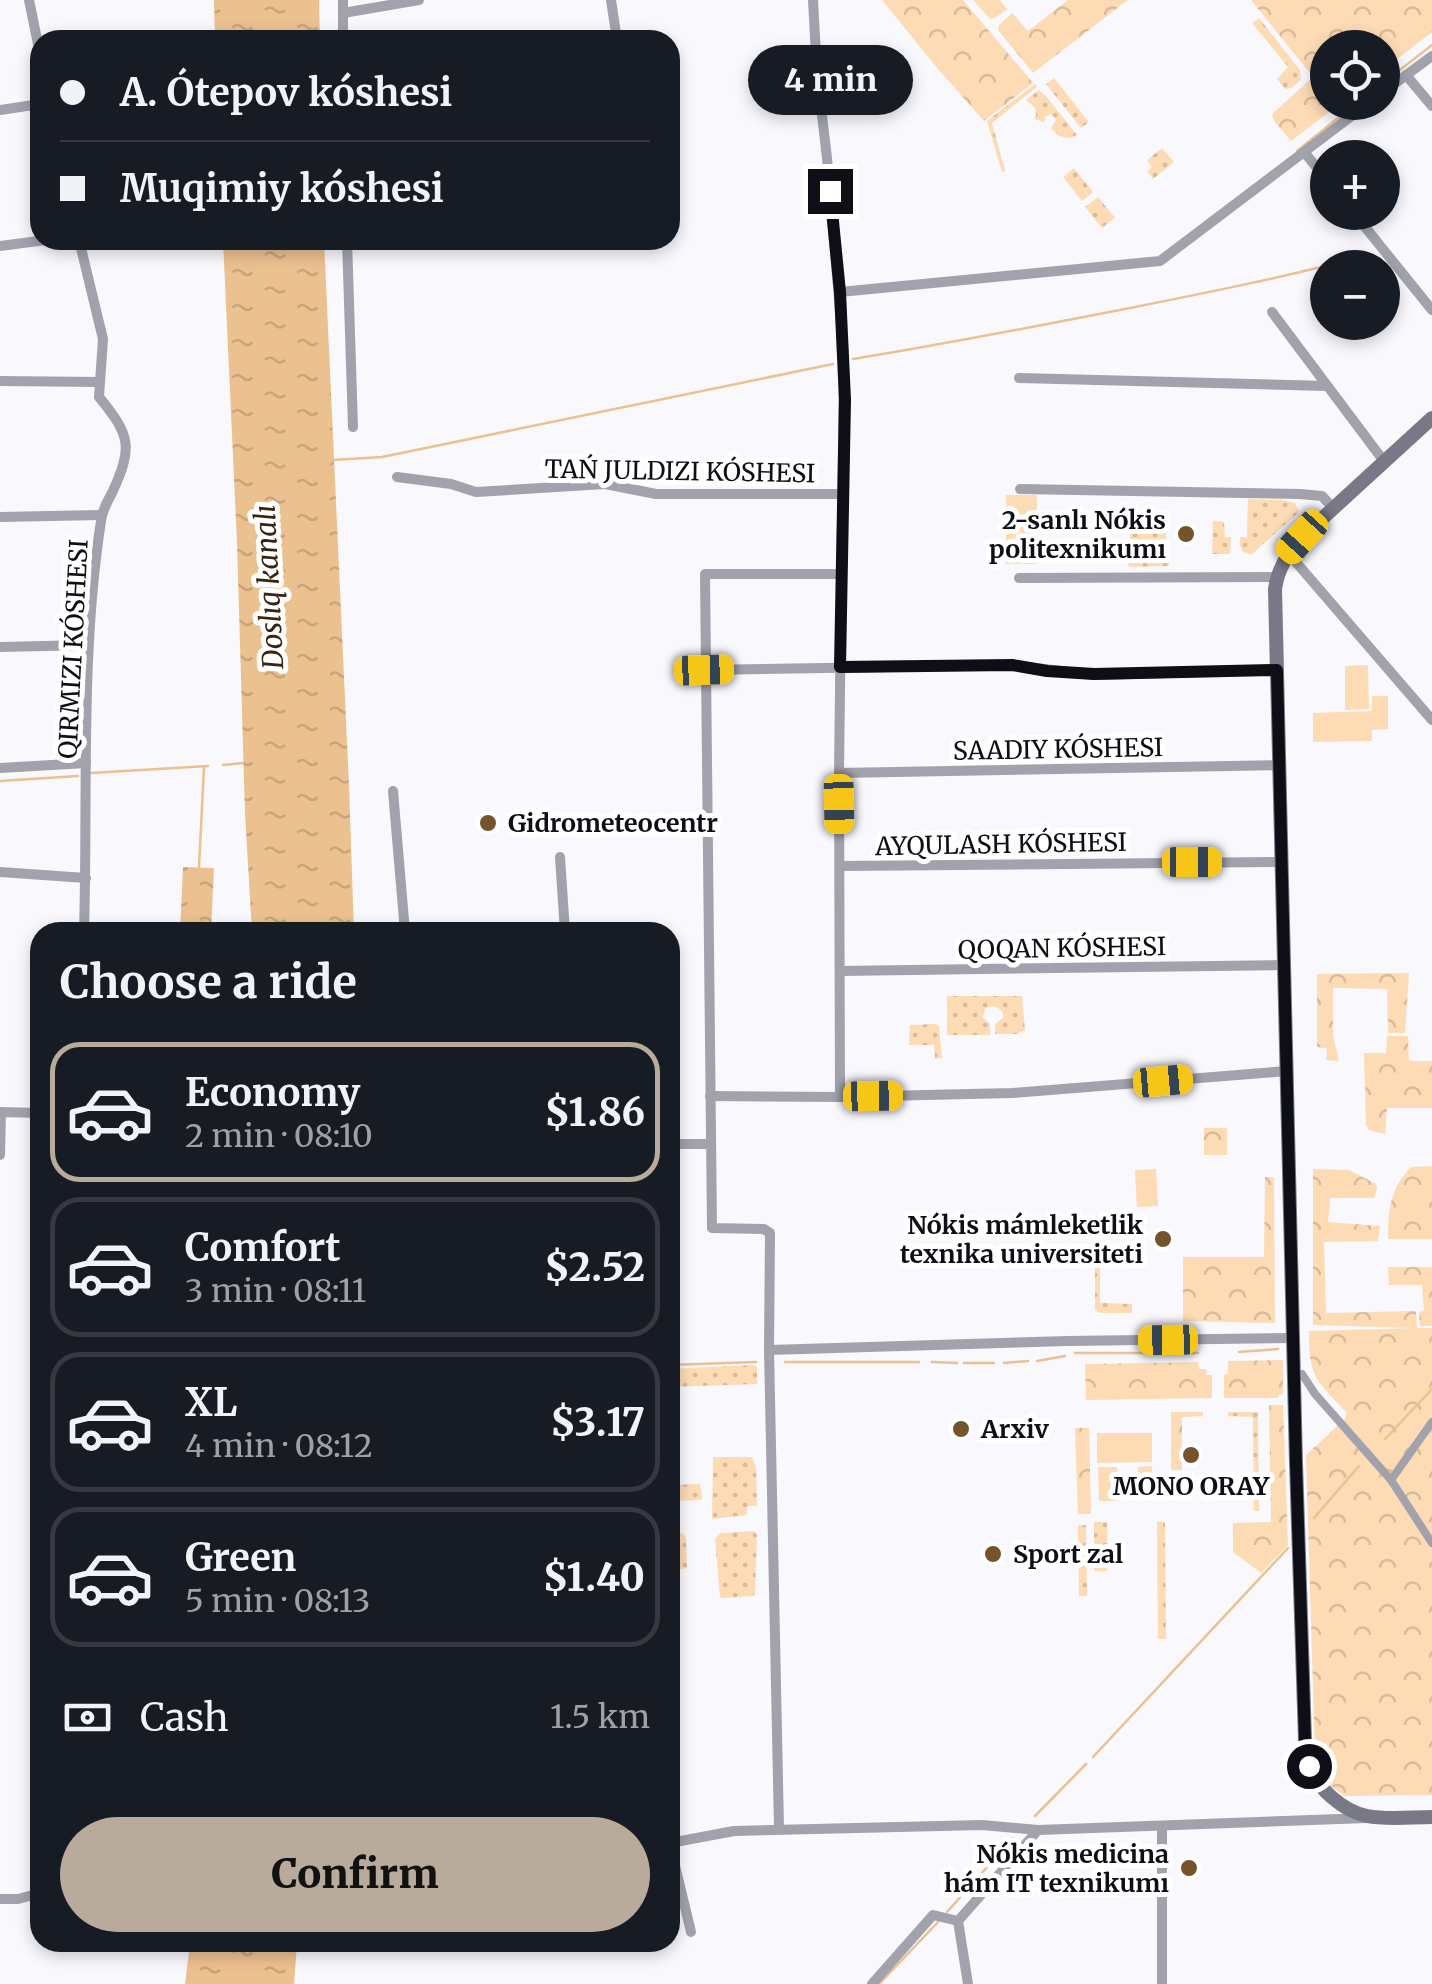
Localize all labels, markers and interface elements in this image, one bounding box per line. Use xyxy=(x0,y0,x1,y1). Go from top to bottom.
map controls xyxy=(1310,30,1400,340)
button: locate xyxy=(1310,30,1400,120)
callout: 4 min xyxy=(748,46,912,116)
text: 4 min xyxy=(784,60,877,100)
text: A. Ótepov kóshesi xyxy=(120,69,452,116)
button: + xyxy=(1310,140,1400,230)
text: Muqimiy kóshesi xyxy=(120,165,444,212)
route end xyxy=(808,169,853,214)
button: − xyxy=(1310,250,1400,340)
street label: TAŃ JULDIZI KÓSHESI xyxy=(544,453,816,489)
water label: Doslıq kanalı xyxy=(247,504,291,671)
place label: 2-sanlı Nókis politexnikumı xyxy=(989,504,1166,565)
car xyxy=(1271,505,1333,569)
marker: 2-sanlı Nókis politexnikumı xyxy=(1175,523,1197,545)
street label: QIRMIZI KÓSHESI xyxy=(51,538,95,760)
car xyxy=(673,654,735,686)
street label: SAADIY KÓSHESI xyxy=(953,731,1163,767)
car xyxy=(823,774,855,834)
place label: Gidrometeocentr xyxy=(508,807,718,839)
marker: Gidrometeocentr xyxy=(477,812,499,834)
street label: AYQULASH KÓSHESI xyxy=(874,826,1127,862)
car xyxy=(1162,847,1222,877)
street label: QOQAN KÓSHESI xyxy=(958,930,1166,966)
text: Choose a ride xyxy=(60,954,357,1010)
car xyxy=(1132,1063,1194,1099)
icon: car xyxy=(65,1067,155,1157)
text: Economy xyxy=(185,1069,360,1116)
car xyxy=(843,1080,903,1112)
text: $1.86 xyxy=(545,1089,645,1136)
text: 2 min · 08:10 xyxy=(185,1116,373,1156)
place label: Nókis mámleketlik texnika universiteti xyxy=(900,1209,1144,1270)
icon: car xyxy=(65,1222,155,1312)
text: Comfort xyxy=(185,1224,341,1271)
marker: Nókis mámleketlik texnika universiteti xyxy=(1152,1228,1174,1250)
text: $2.52 xyxy=(544,1244,645,1291)
text: 3 min · 08:11 xyxy=(185,1271,366,1311)
car xyxy=(1138,1324,1198,1356)
icon: car xyxy=(65,1377,155,1467)
text: XL xyxy=(185,1379,237,1426)
text: $3.17 xyxy=(550,1399,645,1446)
place label: Arxiv xyxy=(980,1413,1049,1445)
marker: Arxiv xyxy=(950,1418,972,1440)
text: 4 min · 08:12 xyxy=(185,1426,373,1466)
marker: MONO ORAY xyxy=(1180,1444,1202,1466)
place label: MONO ORAY xyxy=(1113,1470,1270,1502)
icon: car xyxy=(65,1532,155,1622)
text: Green xyxy=(185,1534,296,1581)
place label: Sport zal xyxy=(1013,1538,1123,1570)
marker: Sport zal xyxy=(982,1543,1004,1565)
text: $1.40 xyxy=(543,1554,645,1601)
text: 5 min · 08:13 xyxy=(185,1581,370,1621)
icon: cash xyxy=(60,1690,115,1745)
text: Cash xyxy=(140,1694,229,1741)
text: 1.5 km xyxy=(550,1697,650,1737)
route start xyxy=(1287,1744,1332,1789)
button: Confirm xyxy=(60,1817,650,1932)
place label: Nókis medicina hám IT texnikumı xyxy=(944,1838,1169,1899)
marker: Nókis medicina hám IT texnikumı xyxy=(1178,1857,1200,1879)

